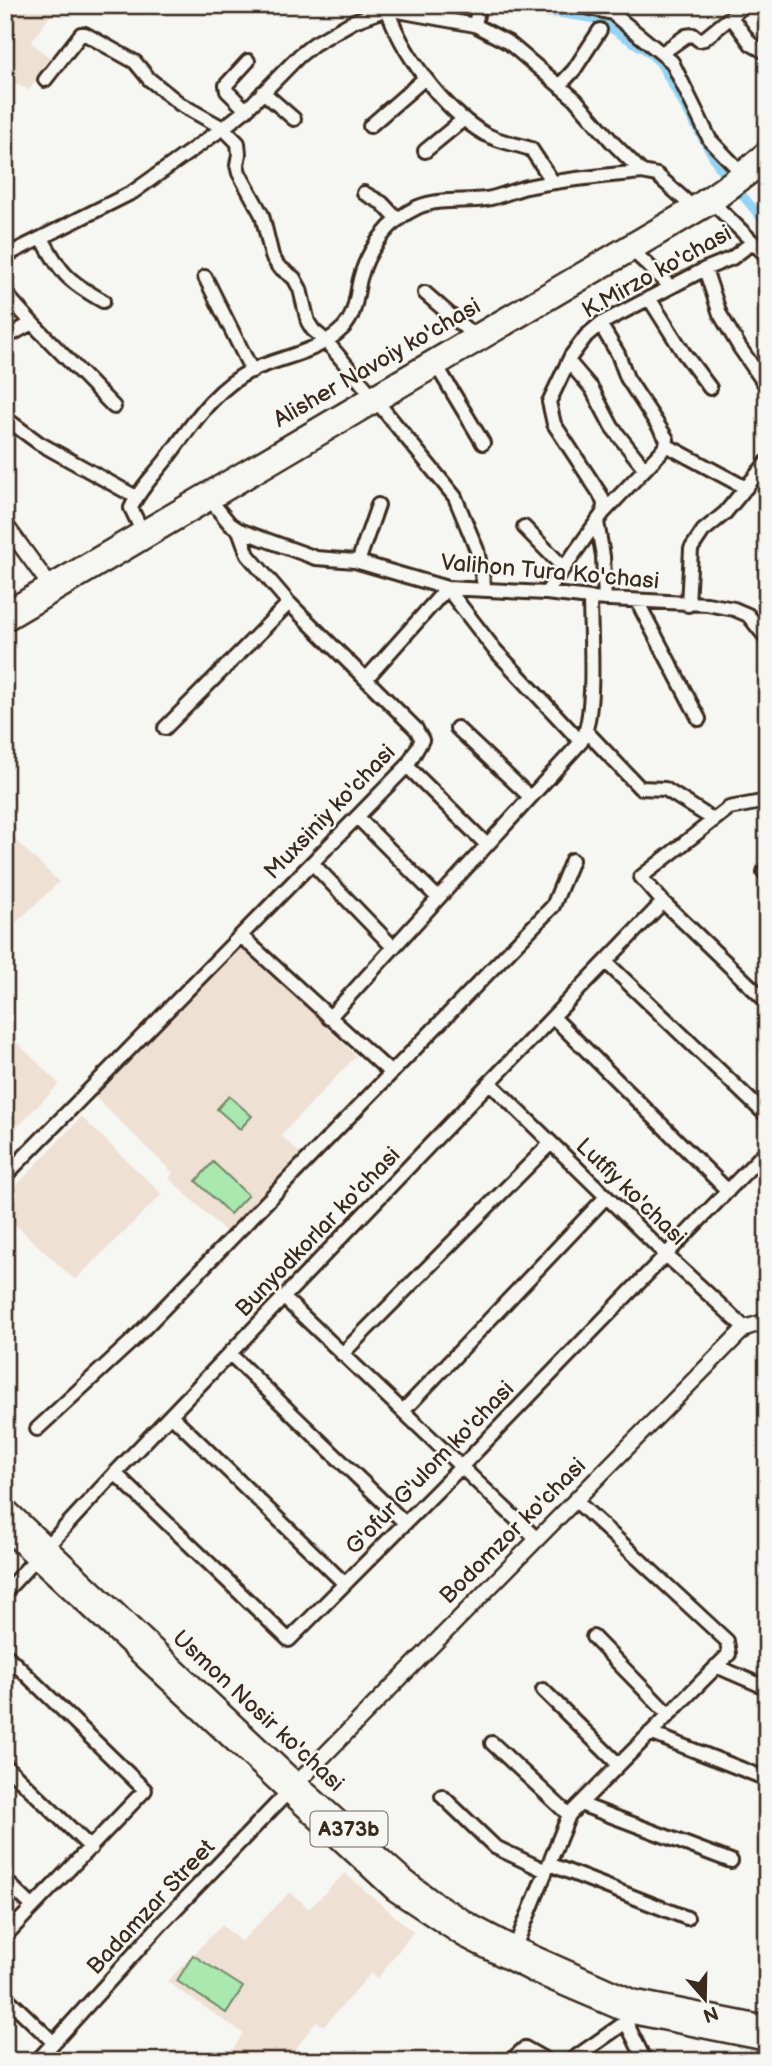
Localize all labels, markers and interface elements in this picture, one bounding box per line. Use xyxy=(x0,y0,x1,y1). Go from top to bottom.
street label: K.Mirzo ko'chasi xyxy=(577,219,737,325)
street label: Alisher Navoiy ko'chasi xyxy=(268,292,486,434)
street label: Valihon Tura Ko'chasi xyxy=(440,549,660,595)
street label: Muxsiniy ko'chasi xyxy=(259,739,401,885)
street label: Lutfiy ko'chasi xyxy=(570,1132,692,1252)
street label: Bunyodkorlar ko'chasi xyxy=(230,1141,406,1323)
street label: G'ofur G'ulom ko'chasi xyxy=(340,1375,520,1561)
street label: Bodomzor ko'chasi xyxy=(434,1452,592,1610)
street label: Usmon Nosir ko'chasi xyxy=(166,1624,350,1798)
road number: A373b xyxy=(310,1812,388,1846)
street label: Badamzar Street xyxy=(81,1833,221,1981)
north arrow xyxy=(670,1965,740,2035)
text: N xyxy=(700,2000,721,2027)

